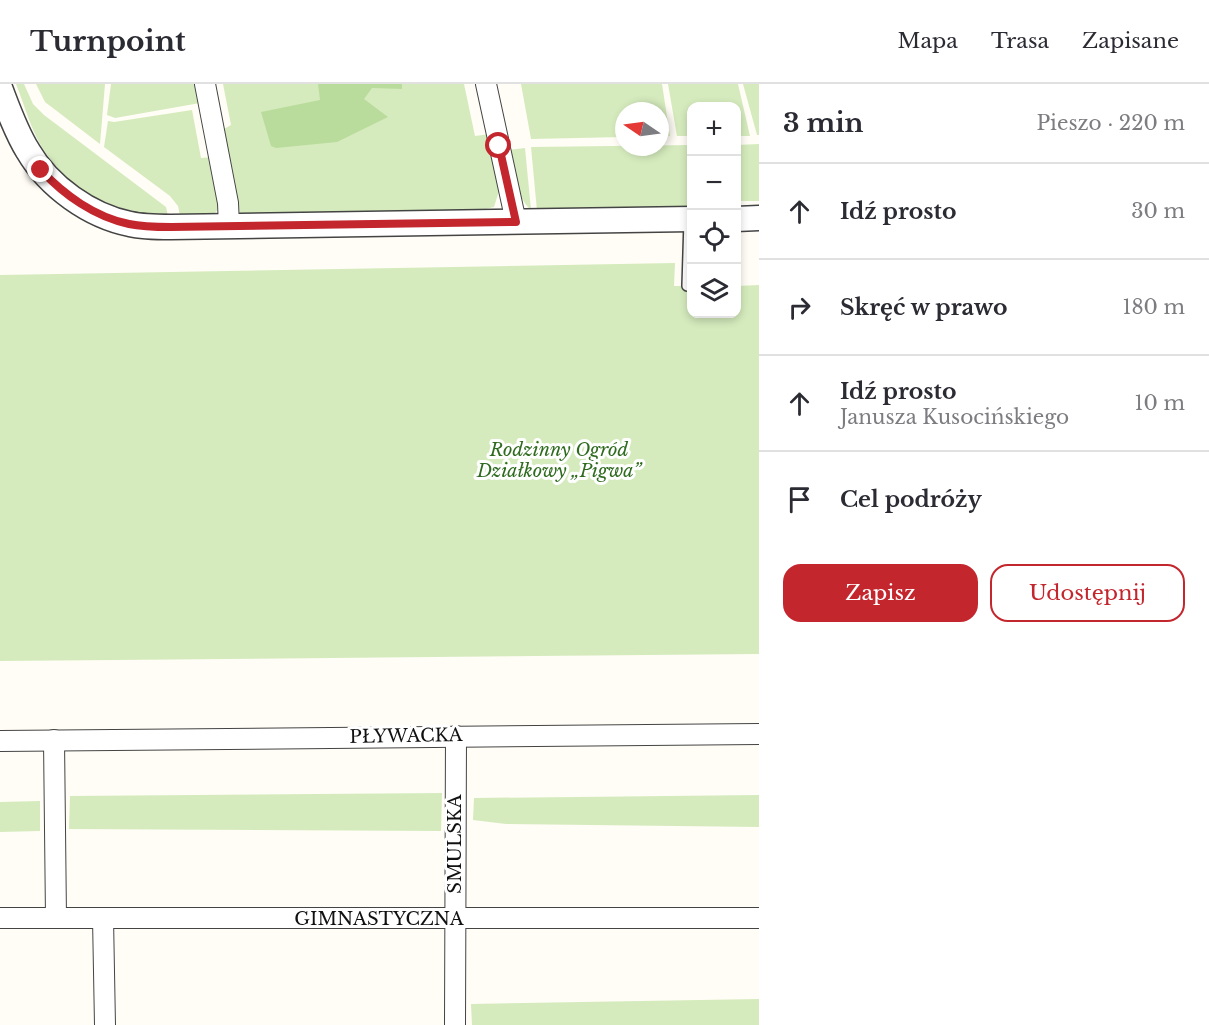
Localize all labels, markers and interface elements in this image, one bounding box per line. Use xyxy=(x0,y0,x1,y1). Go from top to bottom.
text: Turnpoint xyxy=(30,24,186,59)
text: Mapa xyxy=(898,28,958,54)
text: Trasa xyxy=(991,28,1049,54)
text: Zapisane xyxy=(1082,28,1179,54)
north arrow xyxy=(615,102,669,156)
map controls xyxy=(687,102,741,318)
button: + xyxy=(687,102,741,156)
text: 3 min xyxy=(783,107,864,139)
text: Pieszo · 220 m xyxy=(1036,111,1185,135)
route start xyxy=(485,132,511,158)
route end xyxy=(27,156,53,182)
button: − xyxy=(687,156,741,210)
icon: ahead xyxy=(783,195,816,228)
text: Idź prosto xyxy=(840,198,956,225)
text: 30 m xyxy=(1131,199,1185,223)
button: locate xyxy=(687,210,741,264)
button: layers xyxy=(687,264,741,318)
icon: right xyxy=(783,291,816,324)
text: Skręć w prawo xyxy=(840,294,1007,321)
text: 180 m xyxy=(1122,295,1185,319)
text: Idź prosto xyxy=(840,378,956,405)
icon: ahead xyxy=(783,387,816,420)
text: 10 m xyxy=(1135,391,1185,415)
text: Janusza Kusocińskiego xyxy=(840,405,1069,429)
park label: Rodzinny Ogród Działkowy „Pigwa” xyxy=(476,439,643,482)
icon: arrive xyxy=(783,483,816,516)
text: Cel podróży xyxy=(840,486,982,513)
button: Zapisz xyxy=(783,564,978,622)
button: Udostępnij xyxy=(990,564,1185,622)
street label: PŁYWACKA xyxy=(349,724,464,748)
street label: SMULSKA xyxy=(444,793,466,894)
street label: GIMNASTYCZNA xyxy=(294,908,465,930)

